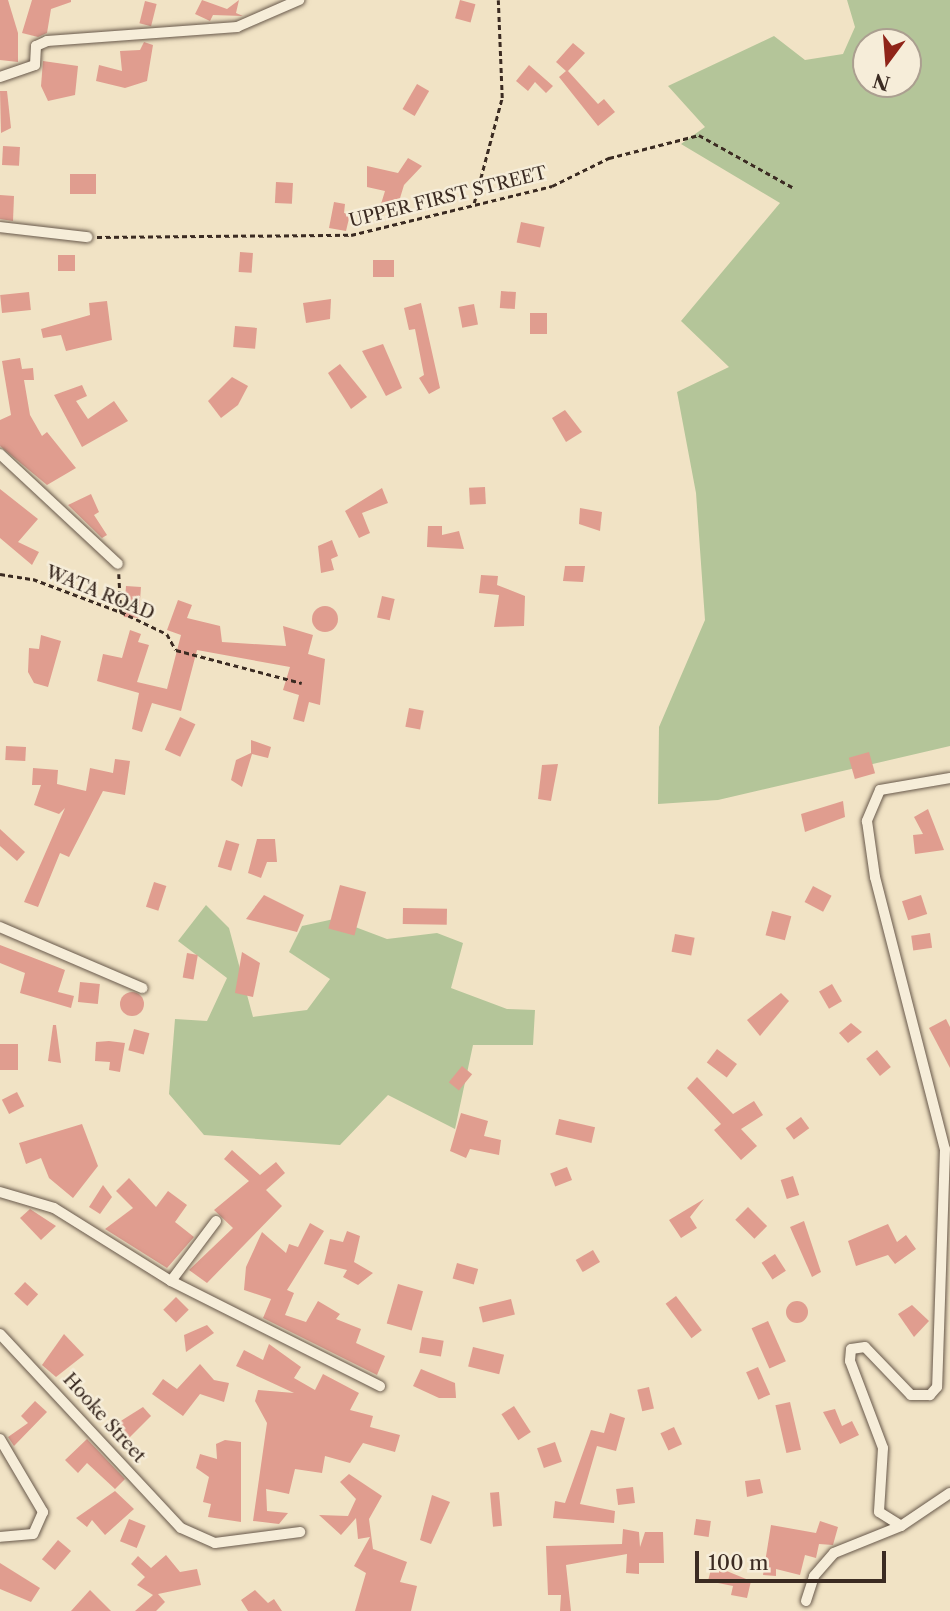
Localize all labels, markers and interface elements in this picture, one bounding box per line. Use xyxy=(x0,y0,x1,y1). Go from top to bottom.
north arrow xyxy=(852,28,922,98)
text: N xyxy=(871,68,893,95)
street label: UPPER FIRST STREET xyxy=(346,162,550,232)
street label: WATA ROAD xyxy=(42,561,158,625)
street label: Hooke Street xyxy=(58,1369,150,1467)
scale bar xyxy=(698,1538,889,1582)
text: 100 m xyxy=(708,1550,769,1575)

